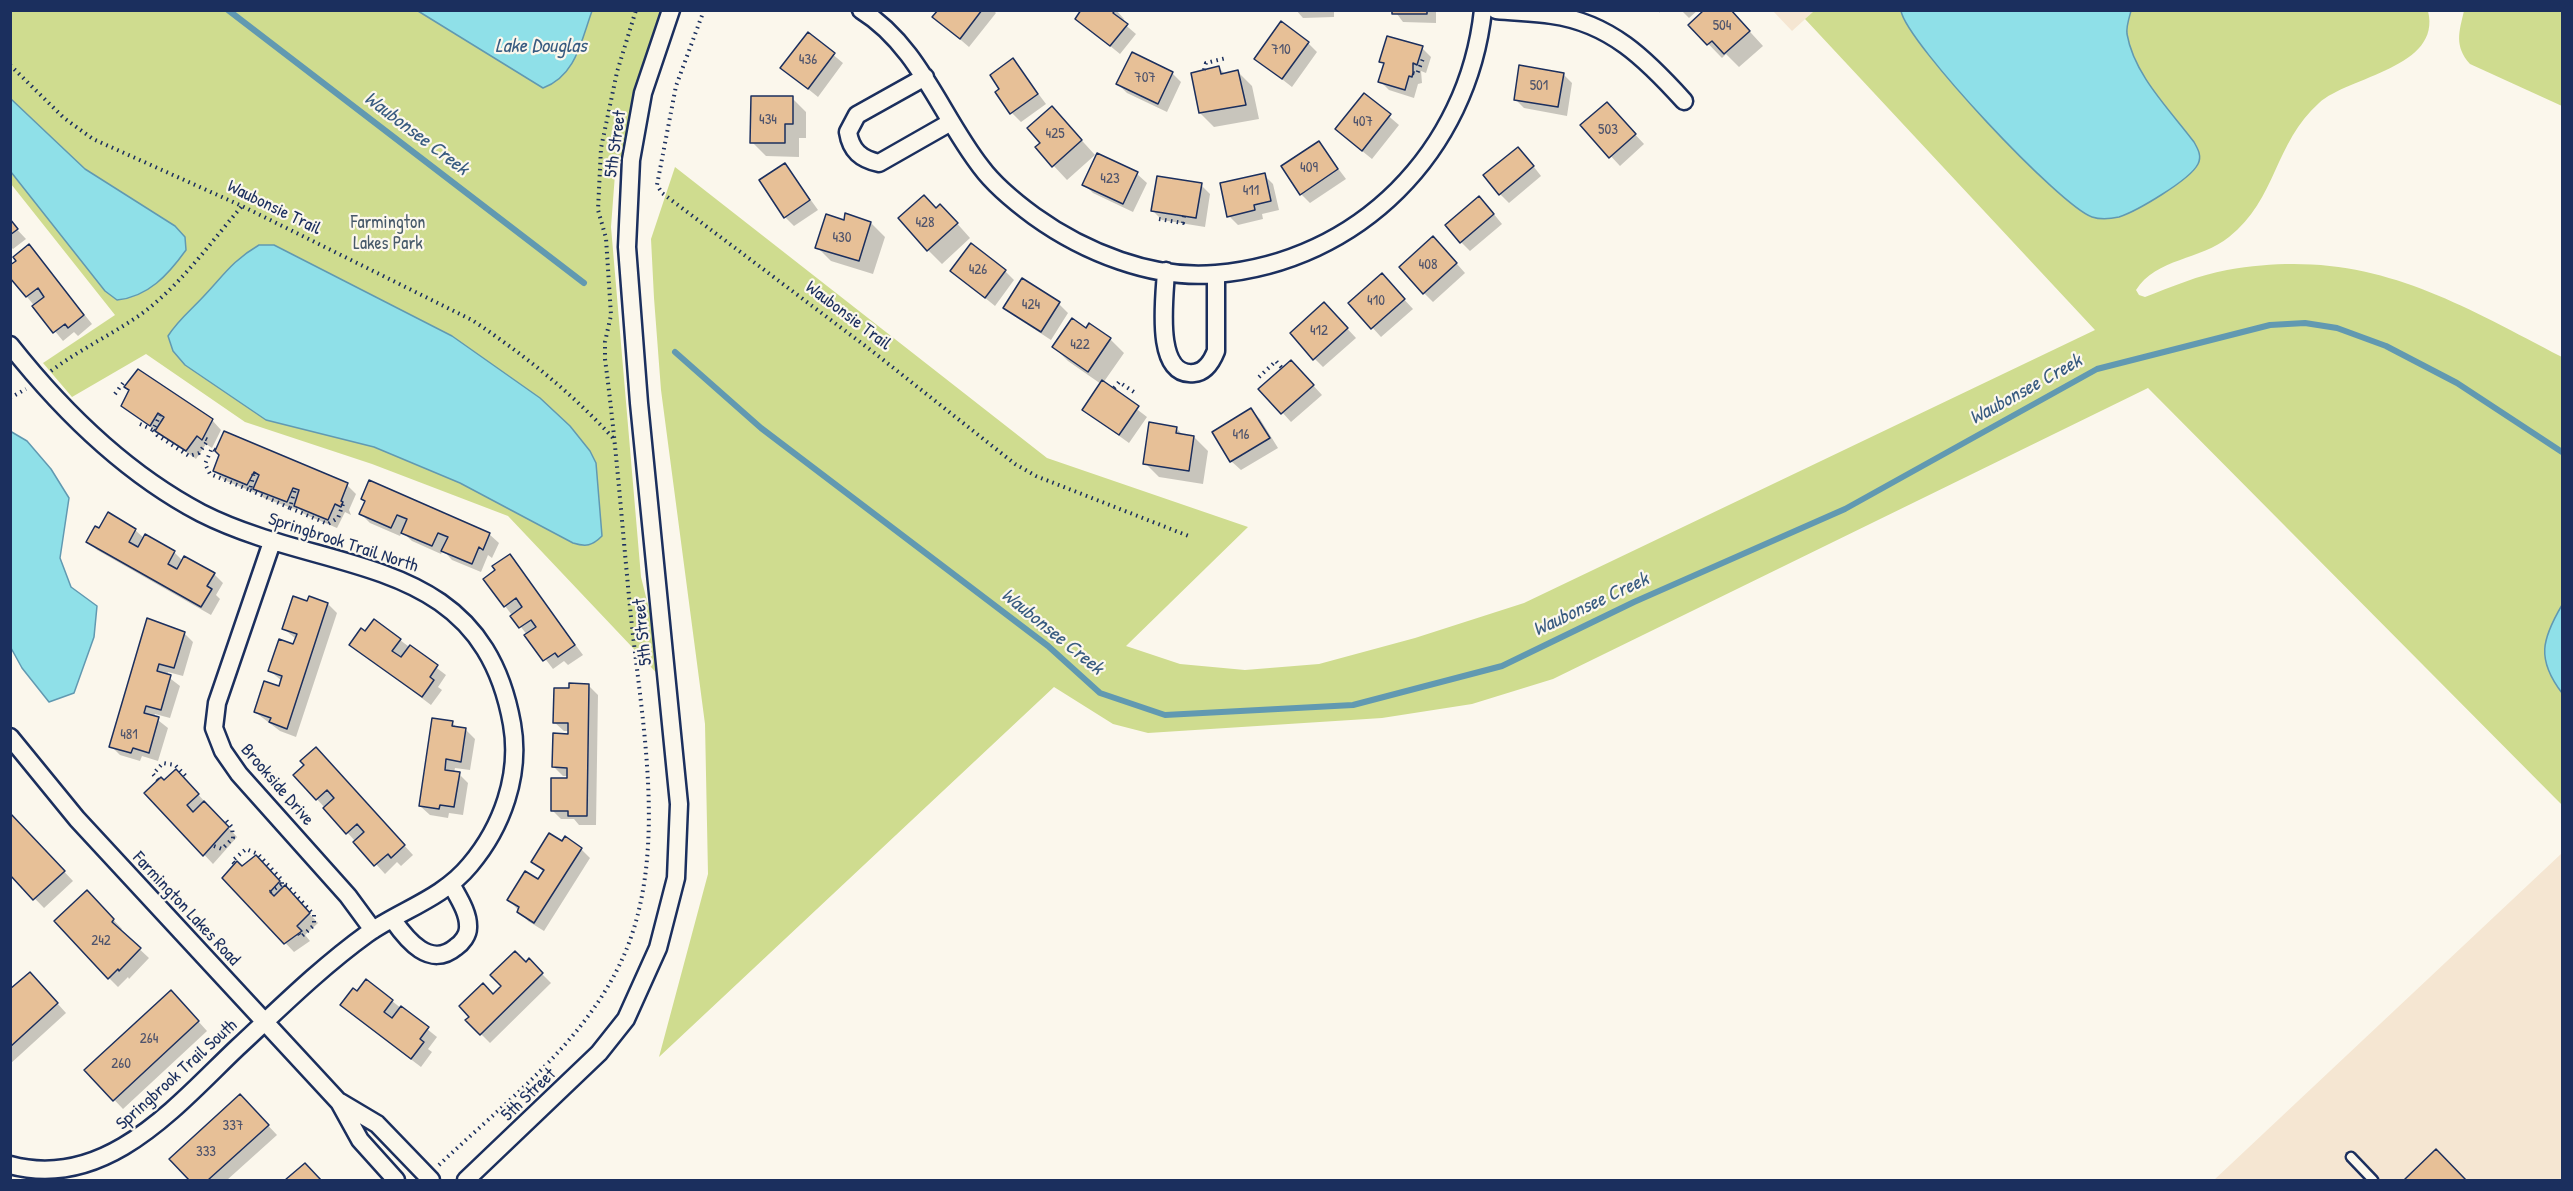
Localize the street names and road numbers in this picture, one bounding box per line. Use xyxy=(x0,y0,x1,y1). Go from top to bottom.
street label: 5th Street xyxy=(601,109,631,179)
street label: Waubonsie Trail xyxy=(224,176,324,240)
street label: Waubonsie Trail xyxy=(801,277,895,355)
street label: Springbrook Trail North xyxy=(265,509,421,577)
street label: 5th Street xyxy=(629,597,657,667)
street label: Brookside Drive xyxy=(236,740,318,830)
street label: Farmington Lakes Road xyxy=(128,848,244,970)
street label: Springbrook Trail South xyxy=(112,1015,242,1135)
street label: 5th Street xyxy=(497,1064,561,1126)

